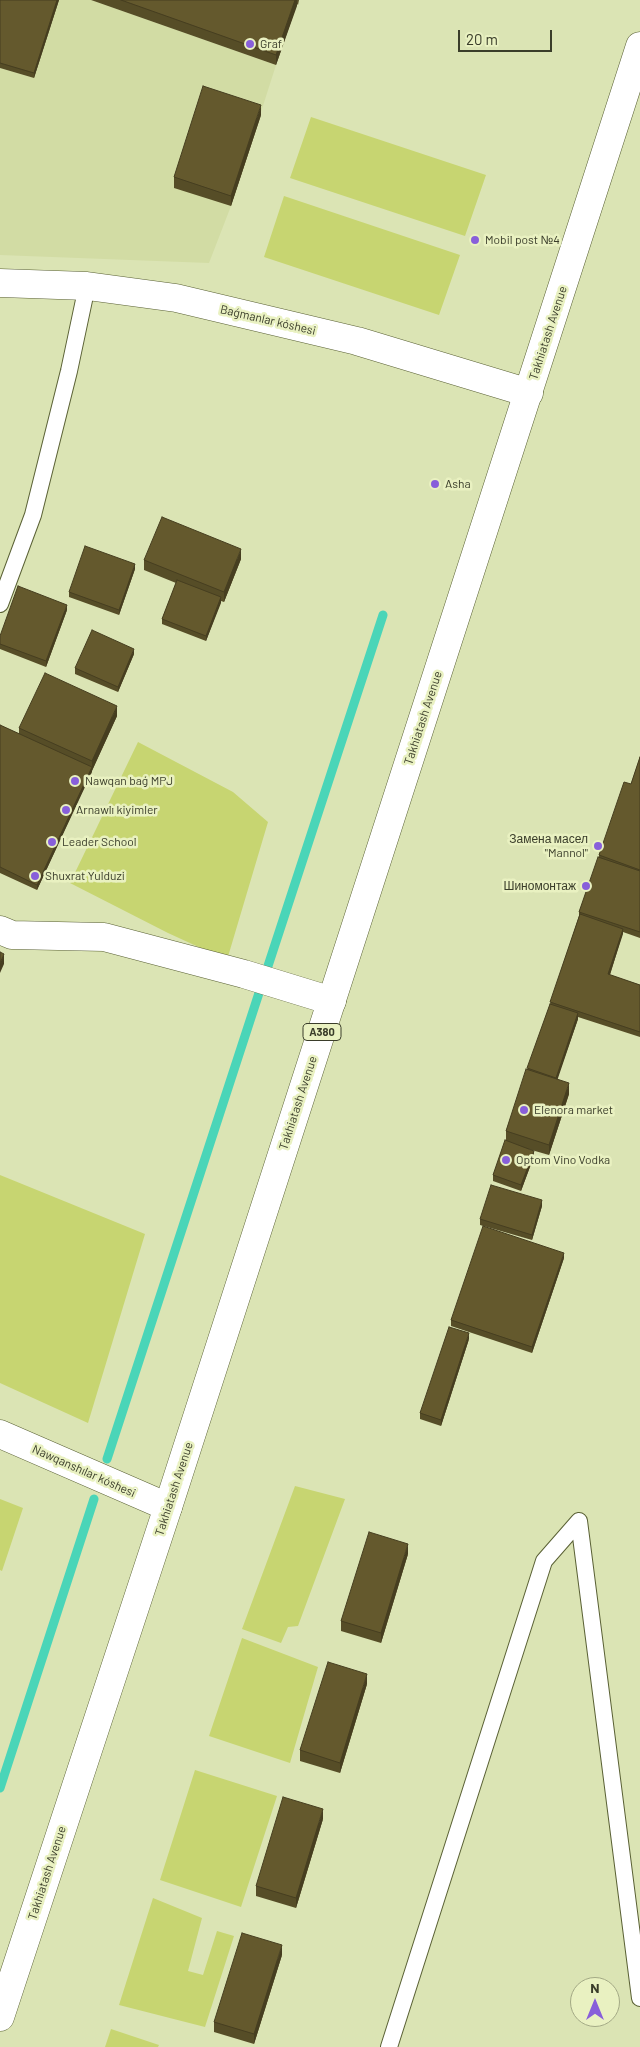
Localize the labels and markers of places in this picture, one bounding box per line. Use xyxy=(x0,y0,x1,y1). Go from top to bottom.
place label: Graf xyxy=(260,37,282,51)
marker: Graf xyxy=(244,38,256,50)
place label: Mobil post №4 xyxy=(485,233,560,247)
marker: Mobil post №4 xyxy=(469,234,481,246)
place label: Asha xyxy=(445,477,471,491)
marker: Asha xyxy=(429,478,441,490)
place label: Nawqan baǵ MPJ xyxy=(85,774,173,788)
marker: Nawqan baǵ MPJ xyxy=(69,775,81,787)
place label: Arnawlı kiyimler xyxy=(76,803,158,817)
marker: Arnawlı kiyimler xyxy=(60,804,72,816)
place label: Замена масел "Mannol" xyxy=(509,832,588,860)
place label: Leader School xyxy=(62,835,136,849)
marker: Leader School xyxy=(46,836,58,848)
marker: Замена масел "Mannol" xyxy=(592,840,604,852)
place label: Shuxrat Yulduzi xyxy=(45,869,125,883)
marker: Shuxrat Yulduzi xyxy=(29,870,41,882)
place label: Шиномонтаж xyxy=(503,879,576,893)
marker: Шиномонтаж xyxy=(580,880,592,892)
place label: Elenora market xyxy=(534,1103,613,1117)
marker: Elenora market xyxy=(518,1104,530,1116)
place label: Optom Vino Vodka xyxy=(516,1153,610,1167)
marker: Optom Vino Vodka xyxy=(500,1154,512,1166)

